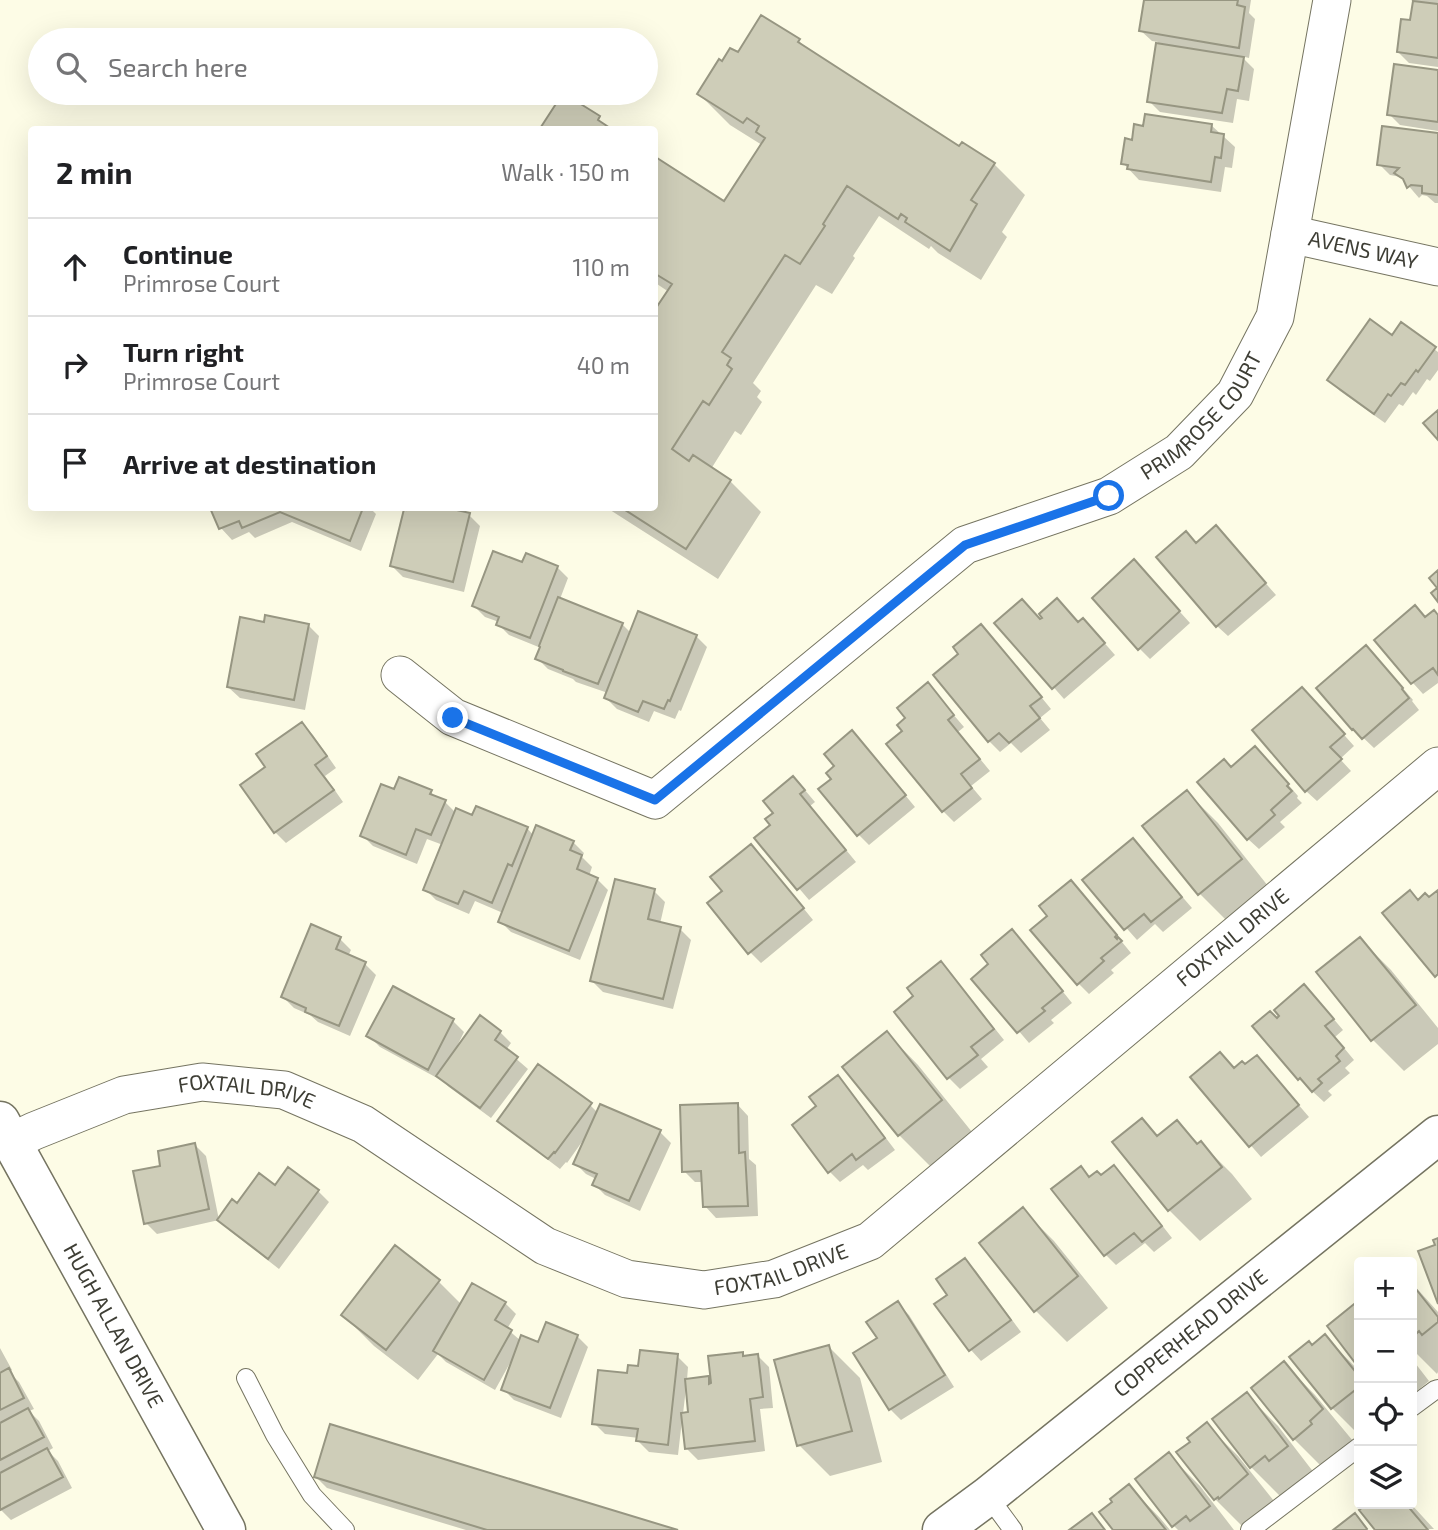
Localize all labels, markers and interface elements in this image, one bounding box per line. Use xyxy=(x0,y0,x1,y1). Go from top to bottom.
search box xyxy=(28,28,658,105)
icon: search xyxy=(52,48,90,86)
text: Search here xyxy=(108,51,248,82)
text: 2 min xyxy=(56,154,133,190)
text: Walk · 150 m xyxy=(501,158,630,186)
street label: AVENS WAY xyxy=(1307,225,1421,273)
text: Continue xyxy=(123,238,233,269)
icon: ahead xyxy=(56,248,94,286)
text: 110 m xyxy=(573,253,630,281)
text: Primrose Court xyxy=(123,269,280,297)
text: Turn right xyxy=(123,336,244,367)
icon: right xyxy=(56,346,94,384)
street label: PRIMROSE COURT xyxy=(1135,347,1266,484)
text: 40 m xyxy=(577,351,630,379)
text: Primrose Court xyxy=(123,367,280,395)
icon: arrive xyxy=(56,444,94,482)
text: Arrive at destination xyxy=(123,448,376,479)
route start xyxy=(1093,480,1124,511)
route end xyxy=(437,702,468,733)
street label: FOXTAIL DRIVE xyxy=(1170,882,1293,991)
street label: FOXTAIL DRIVE xyxy=(176,1068,320,1113)
street label: FOXTAIL DRIVE xyxy=(712,1237,851,1299)
street label: HUGH ALLAN DRIVE xyxy=(59,1239,170,1412)
map controls xyxy=(1354,1257,1417,1509)
button: + xyxy=(1354,1257,1417,1320)
street label: COPPERHEAD DRIVE xyxy=(1108,1263,1272,1401)
button: − xyxy=(1354,1320,1417,1383)
button: locate xyxy=(1354,1383,1417,1446)
button: layers xyxy=(1354,1446,1417,1509)

